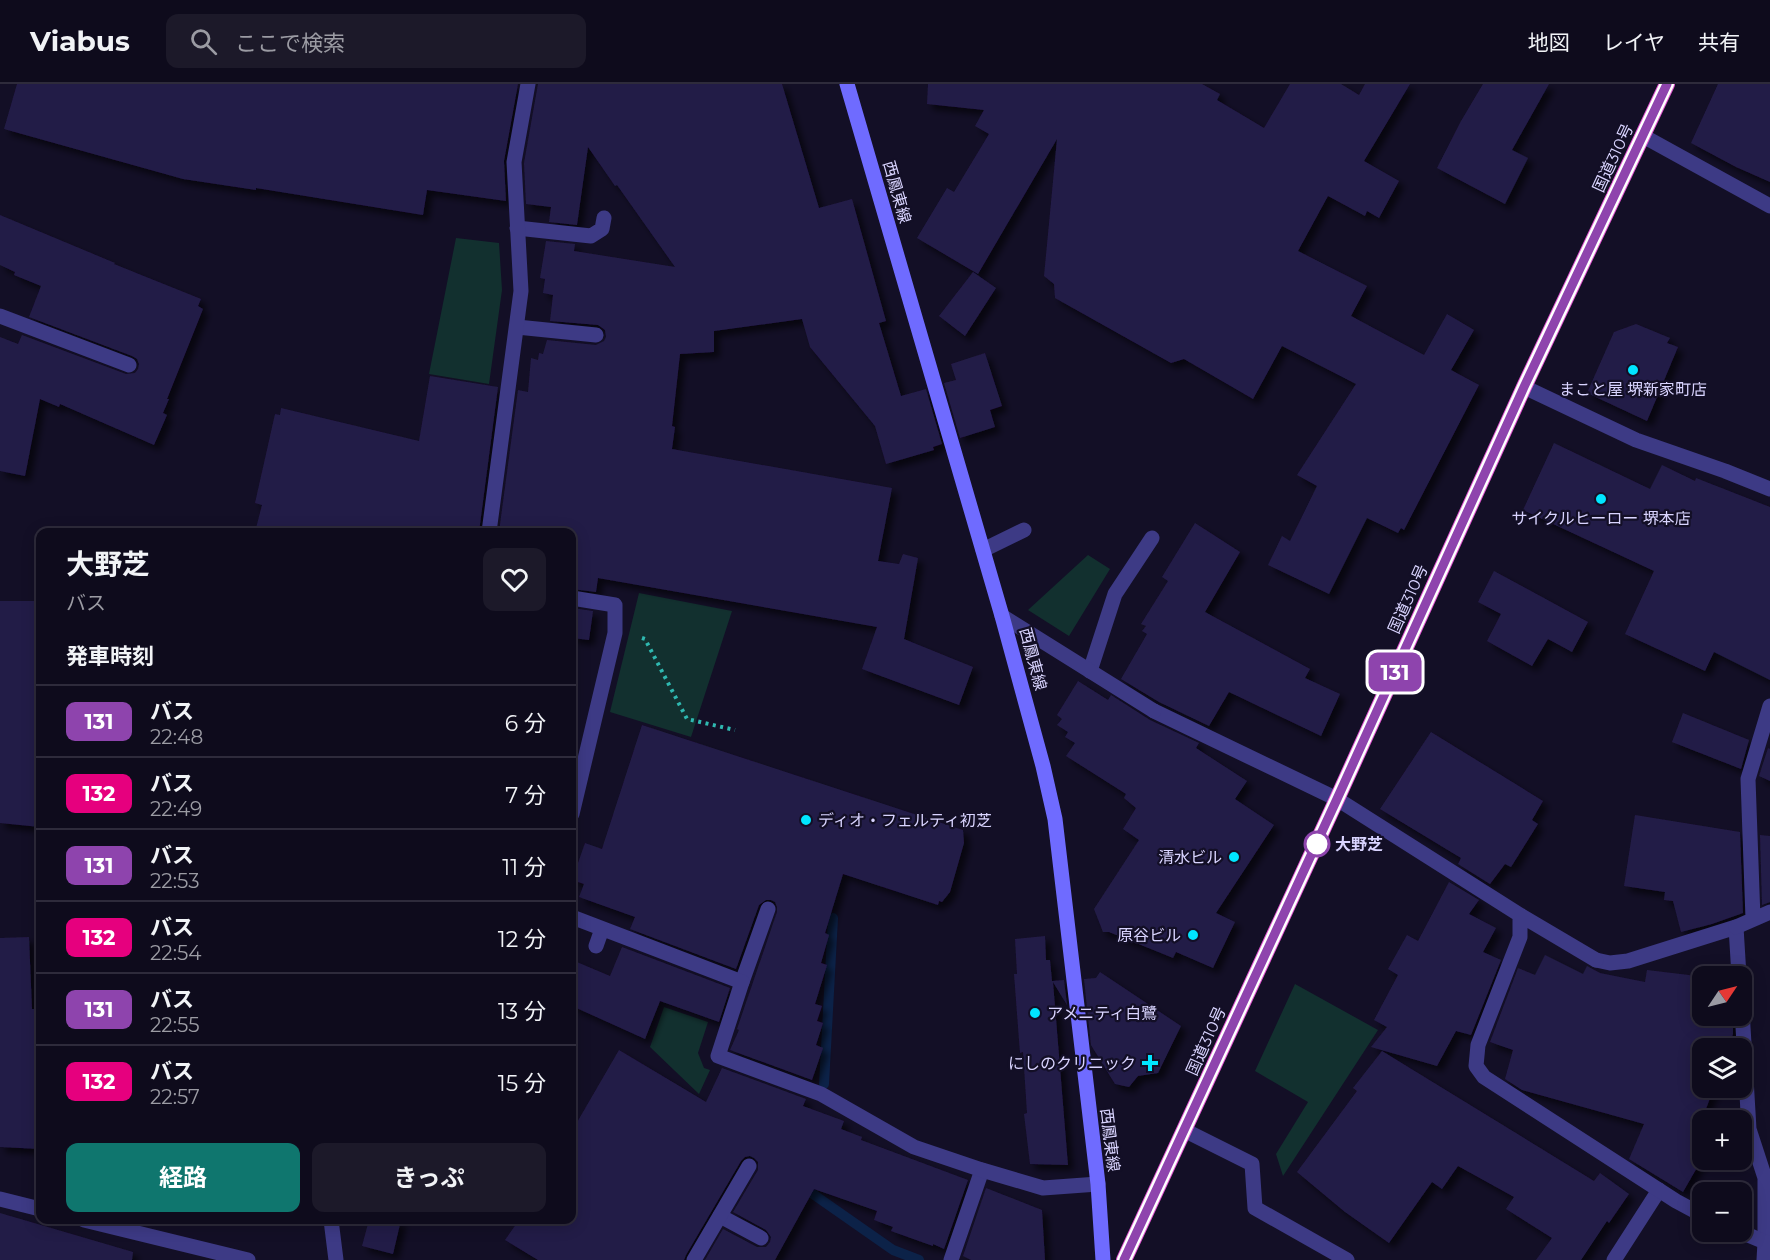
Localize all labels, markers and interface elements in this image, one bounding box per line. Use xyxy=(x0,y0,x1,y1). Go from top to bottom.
search box xyxy=(166,14,586,68)
text: Viabus xyxy=(30,24,130,58)
icon: search xyxy=(187,25,220,58)
text: ここで検索 xyxy=(235,30,345,57)
text: 地図 xyxy=(1528,30,1570,55)
text: レイヤ xyxy=(1603,30,1665,55)
text: 共有 xyxy=(1698,30,1740,55)
street label: 国道310号 xyxy=(1589,121,1637,195)
street label: 西鳳東線 xyxy=(879,159,915,225)
marker: まこと屋 堺新家町店 xyxy=(1626,363,1640,377)
place label: まこと屋 堺新家町店 xyxy=(1559,380,1707,399)
marker: サイクルヒーロー 堺本店 xyxy=(1594,492,1608,506)
place label: サイクルヒーロー 堺本店 xyxy=(1511,509,1691,528)
text: 大野芝 xyxy=(66,547,150,581)
button: heart xyxy=(483,548,546,611)
street label: 国道310号 xyxy=(1384,562,1432,636)
text: バス xyxy=(66,591,106,615)
street label: 西鳳東線 xyxy=(1016,626,1050,692)
text: 発車時刻 xyxy=(66,643,154,670)
line badge: 131 xyxy=(1360,652,1430,692)
text: 131 xyxy=(1381,660,1409,685)
text: バス xyxy=(150,698,194,725)
text: 131 xyxy=(85,709,113,734)
text: 6 分 xyxy=(505,710,546,737)
text: 22:48 xyxy=(150,725,203,749)
text: バス xyxy=(150,770,194,797)
text: 132 xyxy=(83,781,115,806)
text: 7 分 xyxy=(505,782,546,809)
text: 22:49 xyxy=(150,797,202,821)
place label: ディオ・フェルティ初芝 xyxy=(818,811,992,830)
marker: ディオ・フェルティ初芝 xyxy=(799,813,813,827)
marker: 大野芝 xyxy=(1304,831,1330,857)
place label: 大野芝 xyxy=(1335,835,1383,854)
text: バス xyxy=(150,842,194,869)
place label: 清水ビル xyxy=(1158,848,1222,867)
marker: 清水ビル xyxy=(1227,850,1241,864)
text: 131 xyxy=(85,853,113,878)
text: 11 分 xyxy=(502,854,546,881)
text: 22:53 xyxy=(150,869,199,893)
text: バス xyxy=(150,914,194,941)
text: 132 xyxy=(83,925,115,950)
text: 12 分 xyxy=(498,926,546,953)
place label: 原谷ビル xyxy=(1117,926,1181,945)
marker: 原谷ビル xyxy=(1186,928,1200,942)
text: 22:54 xyxy=(150,941,202,965)
north arrow xyxy=(1692,966,1752,1026)
map controls xyxy=(1692,966,1752,1242)
text: バス xyxy=(150,986,194,1013)
text: 131 xyxy=(85,997,113,1022)
text: 13 分 xyxy=(498,998,546,1025)
place label: アメニティ白鷺 xyxy=(1047,1004,1157,1023)
street label: 国道310号 xyxy=(1182,1004,1230,1078)
marker: アメニティ白鷺 xyxy=(1028,1006,1042,1020)
text: 22:55 xyxy=(150,1013,200,1037)
button: layers xyxy=(1692,1038,1752,1098)
place label: にしのクリニック xyxy=(1008,1054,1136,1073)
marker: にしのクリニック xyxy=(1141,1054,1159,1072)
text: バス xyxy=(150,1058,194,1085)
text: 132 xyxy=(83,1069,115,1094)
text: 15 分 xyxy=(498,1070,546,1097)
text: 22:57 xyxy=(150,1085,200,1109)
street label: 西鳳東線 xyxy=(1097,1107,1123,1173)
button: + xyxy=(1692,1110,1752,1170)
button: 経路 xyxy=(66,1143,300,1212)
button: きっぷ xyxy=(312,1143,546,1212)
button: − xyxy=(1692,1182,1752,1242)

